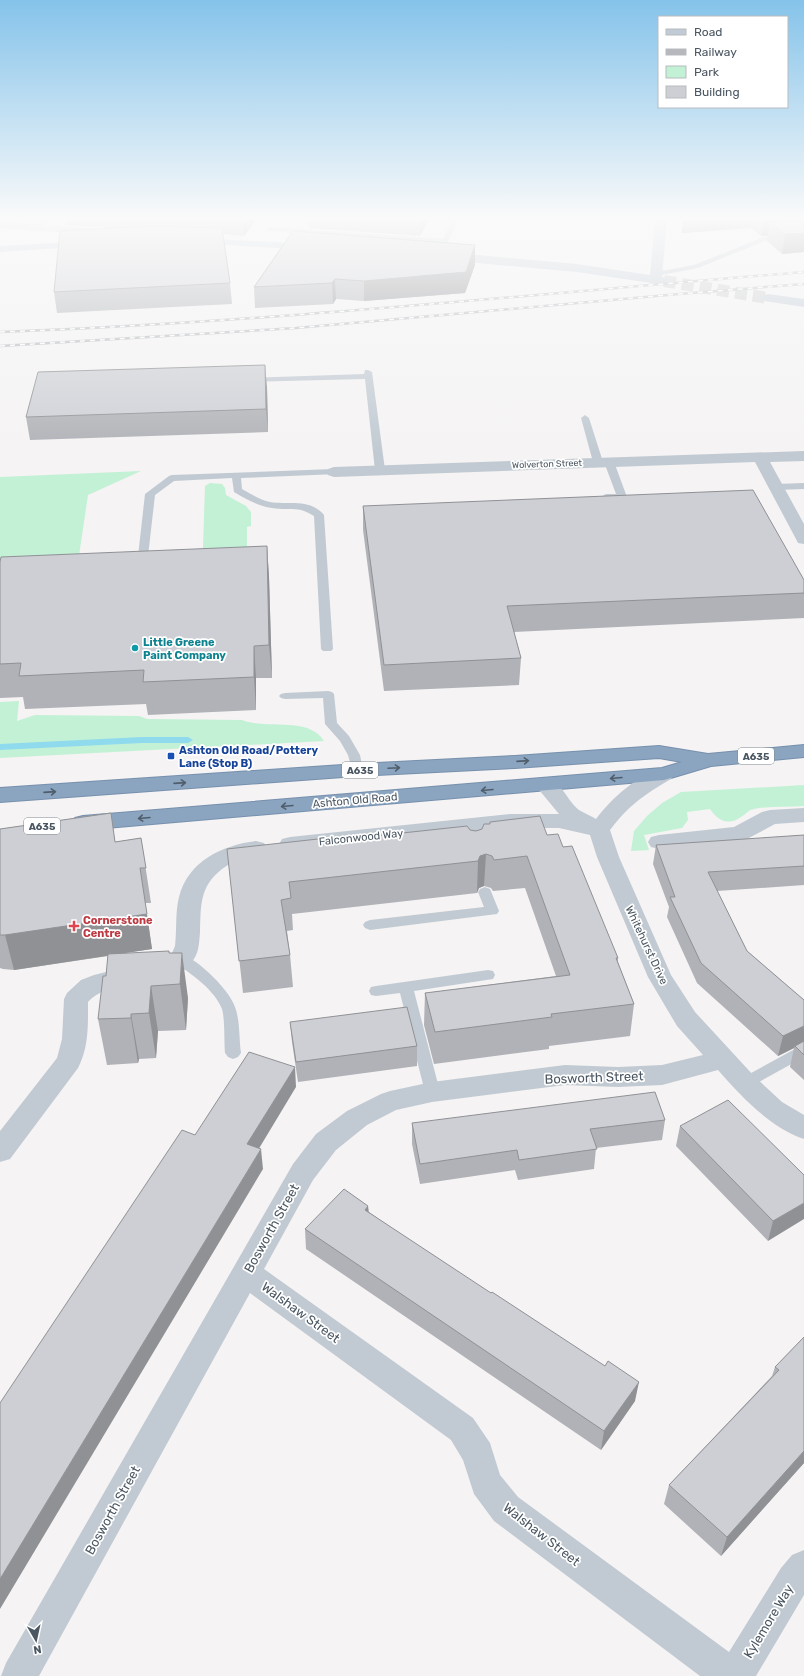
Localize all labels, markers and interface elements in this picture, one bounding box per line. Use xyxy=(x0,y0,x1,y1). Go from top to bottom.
legend xyxy=(658,16,788,108)
text: Road xyxy=(694,25,722,39)
text: Railway xyxy=(694,45,737,59)
text: Park xyxy=(694,65,720,79)
text: Building xyxy=(694,85,740,99)
street label: Wolverton Street xyxy=(512,458,583,470)
place label: Little Greene Paint Company xyxy=(143,636,226,662)
marker: Little Greene Paint Company xyxy=(130,643,140,653)
place label: Ashton Old Road/Pottery Lane (Stop B) xyxy=(179,744,318,770)
road number: A635 xyxy=(738,748,774,764)
marker: Ashton Old Road/Pottery Lane (Stop B) xyxy=(166,751,176,761)
one-way arrow xyxy=(516,758,529,765)
road number: A635 xyxy=(342,762,378,778)
one-way arrow xyxy=(387,765,400,772)
one-way arrow xyxy=(610,775,623,782)
one-way arrow xyxy=(173,779,186,786)
one-way arrow xyxy=(481,786,494,793)
one-way arrow xyxy=(43,788,56,795)
street label: Ashton Old Road xyxy=(312,790,398,811)
one-way arrow xyxy=(281,803,294,810)
one-way arrow xyxy=(138,814,151,821)
road number: A635 xyxy=(24,818,60,834)
street label: Falconwood Way xyxy=(318,827,404,848)
street label: Whitehurst Drive xyxy=(623,904,670,987)
place label: Cornerstone Centre xyxy=(83,914,153,940)
marker: Cornerstone Centre xyxy=(68,920,80,932)
street label: Bosworth Street xyxy=(544,1068,644,1087)
street label: Bosworth Street xyxy=(241,1181,302,1275)
street label: Walshaw Street xyxy=(259,1279,343,1346)
street label: Bosworth Street xyxy=(82,1463,143,1557)
street label: Walshaw Street xyxy=(500,1500,583,1569)
street label: Kylemore Way xyxy=(741,1582,796,1661)
north arrow xyxy=(16,1620,56,1660)
text: N xyxy=(32,1642,42,1656)

